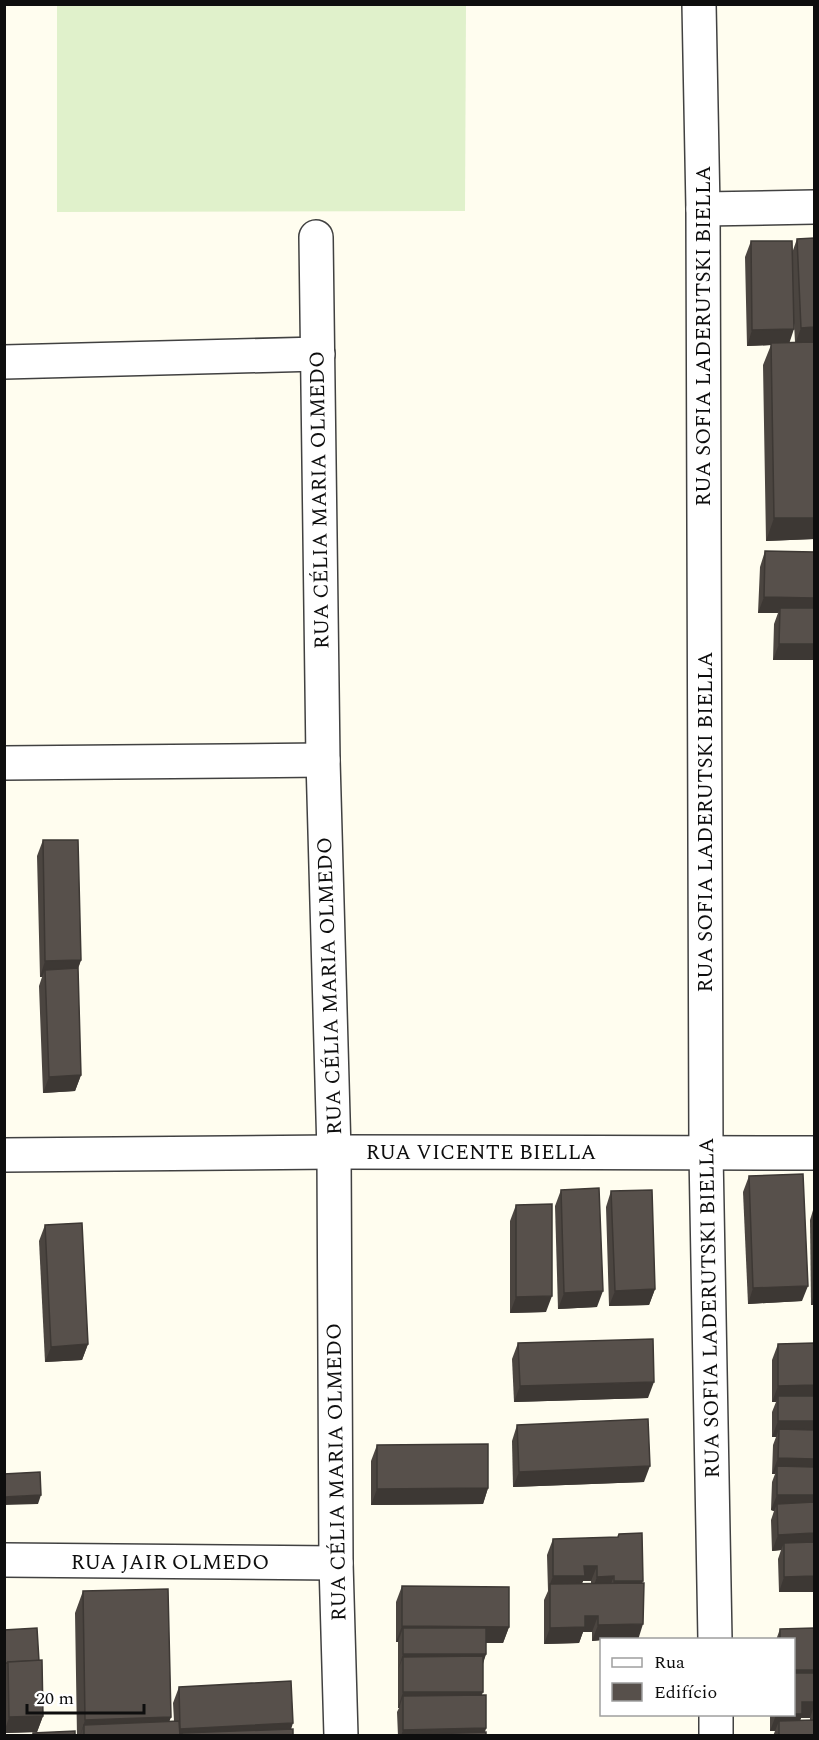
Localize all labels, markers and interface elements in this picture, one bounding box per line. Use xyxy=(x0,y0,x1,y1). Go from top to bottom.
street label: RUA SOFIA LADERUTSKI BIELLA xyxy=(688,165,720,507)
street label: RUA CÉLIA MARIA OLMEDO xyxy=(301,351,339,649)
street label: RUA SOFIA LADERUTSKI BIELLA xyxy=(690,651,722,993)
street label: RUA CÉLIA MARIA OLMEDO xyxy=(309,836,351,1136)
street label: RUA VICENTE BIELLA xyxy=(366,1137,597,1169)
street label: RUA SOFIA LADERUTSKI BIELLA xyxy=(691,1137,729,1479)
street label: RUA CÉLIA MARIA OLMEDO xyxy=(318,1323,356,1621)
street label: RUA JAIR OLMEDO xyxy=(71,1547,269,1579)
legend xyxy=(600,1638,795,1716)
text: Rua xyxy=(654,1649,685,1676)
scale bar xyxy=(27,1677,144,1715)
text: Edifício xyxy=(654,1679,717,1706)
text: 20 m xyxy=(36,1685,74,1712)

